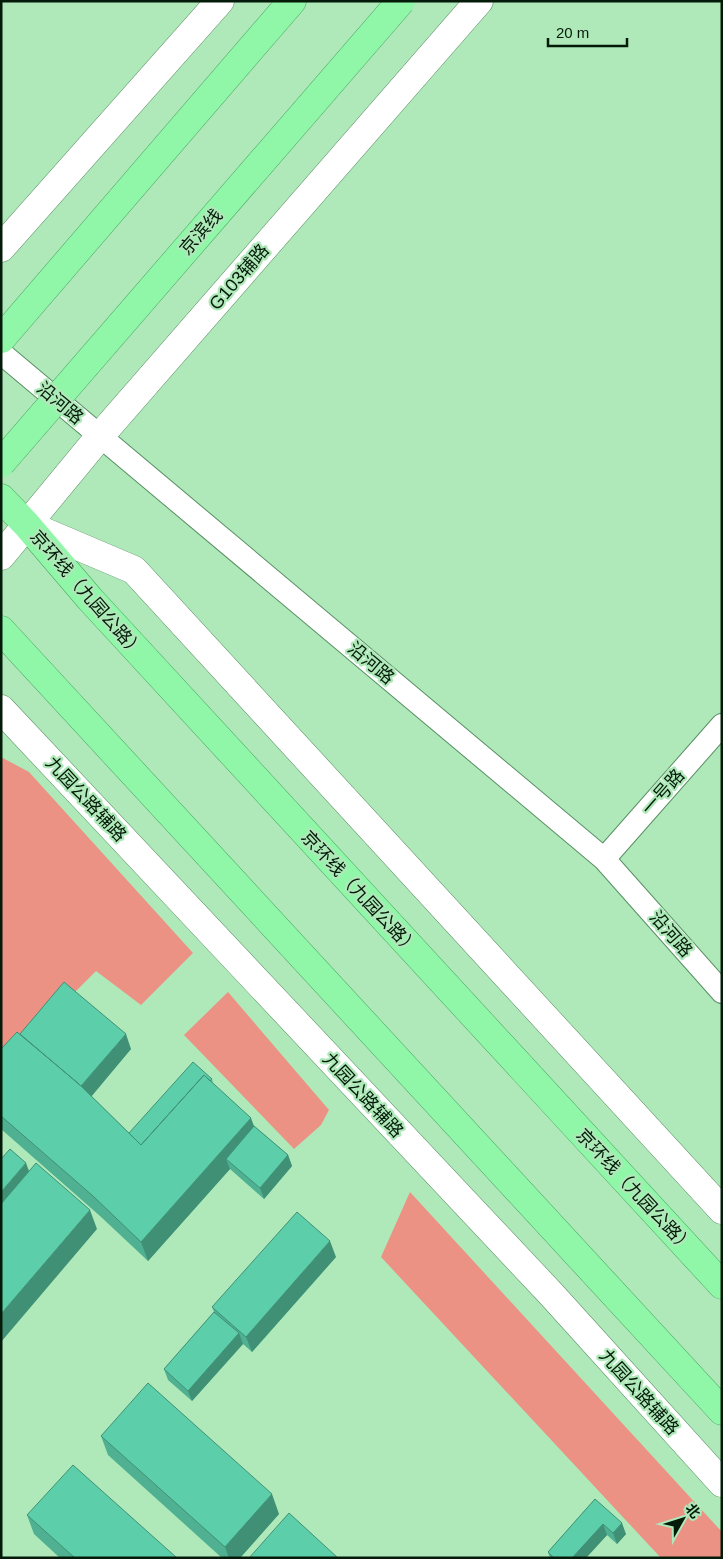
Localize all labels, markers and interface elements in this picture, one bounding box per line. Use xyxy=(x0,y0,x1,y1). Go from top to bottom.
scale bar xyxy=(548,15,627,47)
text: 20 m xyxy=(556,24,589,41)
street label: 京滨线 xyxy=(176,205,226,259)
street label: G103辅路 xyxy=(205,240,273,314)
street label: 沿河路 xyxy=(33,378,87,428)
street label: 京环线（九园公路） xyxy=(26,526,148,662)
street label: 沿河路 xyxy=(344,638,398,688)
street label: 九园公路辅路 xyxy=(42,753,130,845)
street label: 一号路 xyxy=(638,765,688,819)
street label: 京环线（九园公路） xyxy=(297,827,423,959)
street label: 沿河路 xyxy=(646,907,696,961)
street label: 九园公路辅路 xyxy=(319,1049,407,1141)
street label: 京环线（九园公路） xyxy=(572,1125,698,1257)
street label: 九园公路辅路 xyxy=(595,1345,683,1439)
north arrow xyxy=(658,1494,708,1544)
text: 北 xyxy=(682,1500,704,1521)

